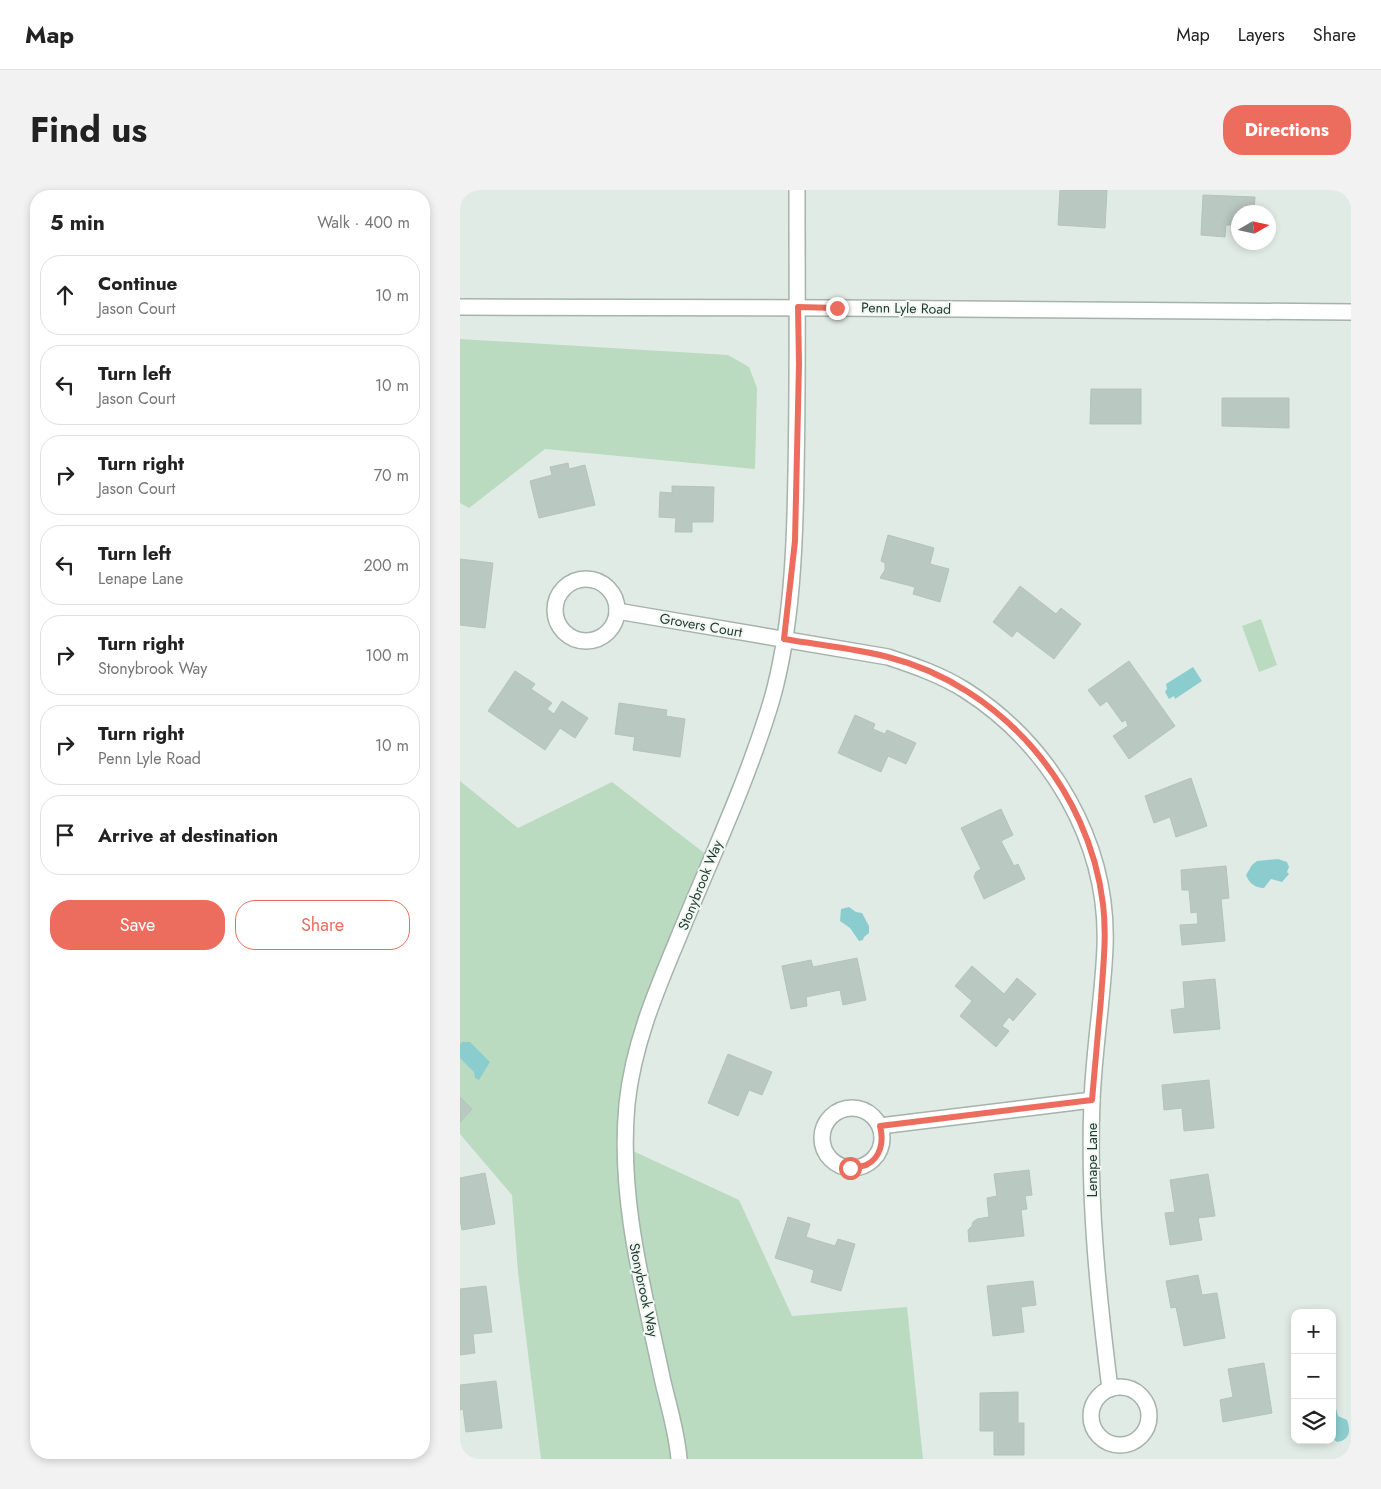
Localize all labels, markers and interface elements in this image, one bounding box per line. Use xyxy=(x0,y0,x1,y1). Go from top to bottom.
text: Map xyxy=(25,17,74,52)
text: Map xyxy=(1176,22,1210,48)
text: Layers xyxy=(1238,22,1285,48)
text: Share xyxy=(1313,22,1356,48)
text: Find us xyxy=(30,105,147,155)
button: Directions xyxy=(1223,105,1351,155)
north arrow xyxy=(1231,205,1276,250)
text: 5 min xyxy=(50,208,105,238)
text: Walk · 400 m xyxy=(317,211,410,234)
text: Continue xyxy=(98,270,177,297)
icon: ahead xyxy=(51,281,79,309)
text: 10 m xyxy=(375,284,409,307)
text: Jason Court xyxy=(98,297,175,320)
route end xyxy=(826,297,849,320)
street label: Penn Lyle Road xyxy=(861,297,951,319)
text: Turn left xyxy=(98,360,171,387)
icon: left xyxy=(51,371,79,399)
text: 10 m xyxy=(375,374,409,397)
text: Jason Court xyxy=(98,387,175,410)
text: Turn right xyxy=(98,450,184,477)
icon: right xyxy=(51,461,79,489)
text: 70 m xyxy=(374,464,409,487)
text: Jason Court xyxy=(98,477,175,500)
text: Turn left xyxy=(98,540,171,567)
icon: left xyxy=(51,551,79,579)
text: 200 m xyxy=(363,554,409,577)
text: Lenape Lane xyxy=(98,567,183,590)
street label: Grovers Court xyxy=(658,608,744,642)
text: Turn right xyxy=(98,630,184,657)
icon: right xyxy=(51,641,79,669)
text: 100 m xyxy=(365,644,409,667)
text: Stonybrook Way xyxy=(98,657,207,680)
text: Turn right xyxy=(98,720,184,747)
icon: right xyxy=(51,731,79,759)
text: 10 m xyxy=(375,734,409,757)
text: Penn Lyle Road xyxy=(98,747,201,770)
icon: arrive xyxy=(51,821,79,849)
text: Arrive at destination xyxy=(98,822,278,849)
street label: Stonybrook Way xyxy=(673,836,727,933)
button: Save xyxy=(50,900,225,950)
button: Share xyxy=(235,900,410,950)
street label: Lenape Lane xyxy=(1082,1123,1102,1197)
route start xyxy=(839,1157,862,1180)
street label: Stonybrook Way xyxy=(624,1241,664,1340)
map controls xyxy=(1291,1309,1336,1444)
button: + xyxy=(1291,1309,1336,1354)
button: − xyxy=(1291,1354,1336,1399)
button: layers xyxy=(1291,1399,1336,1444)

